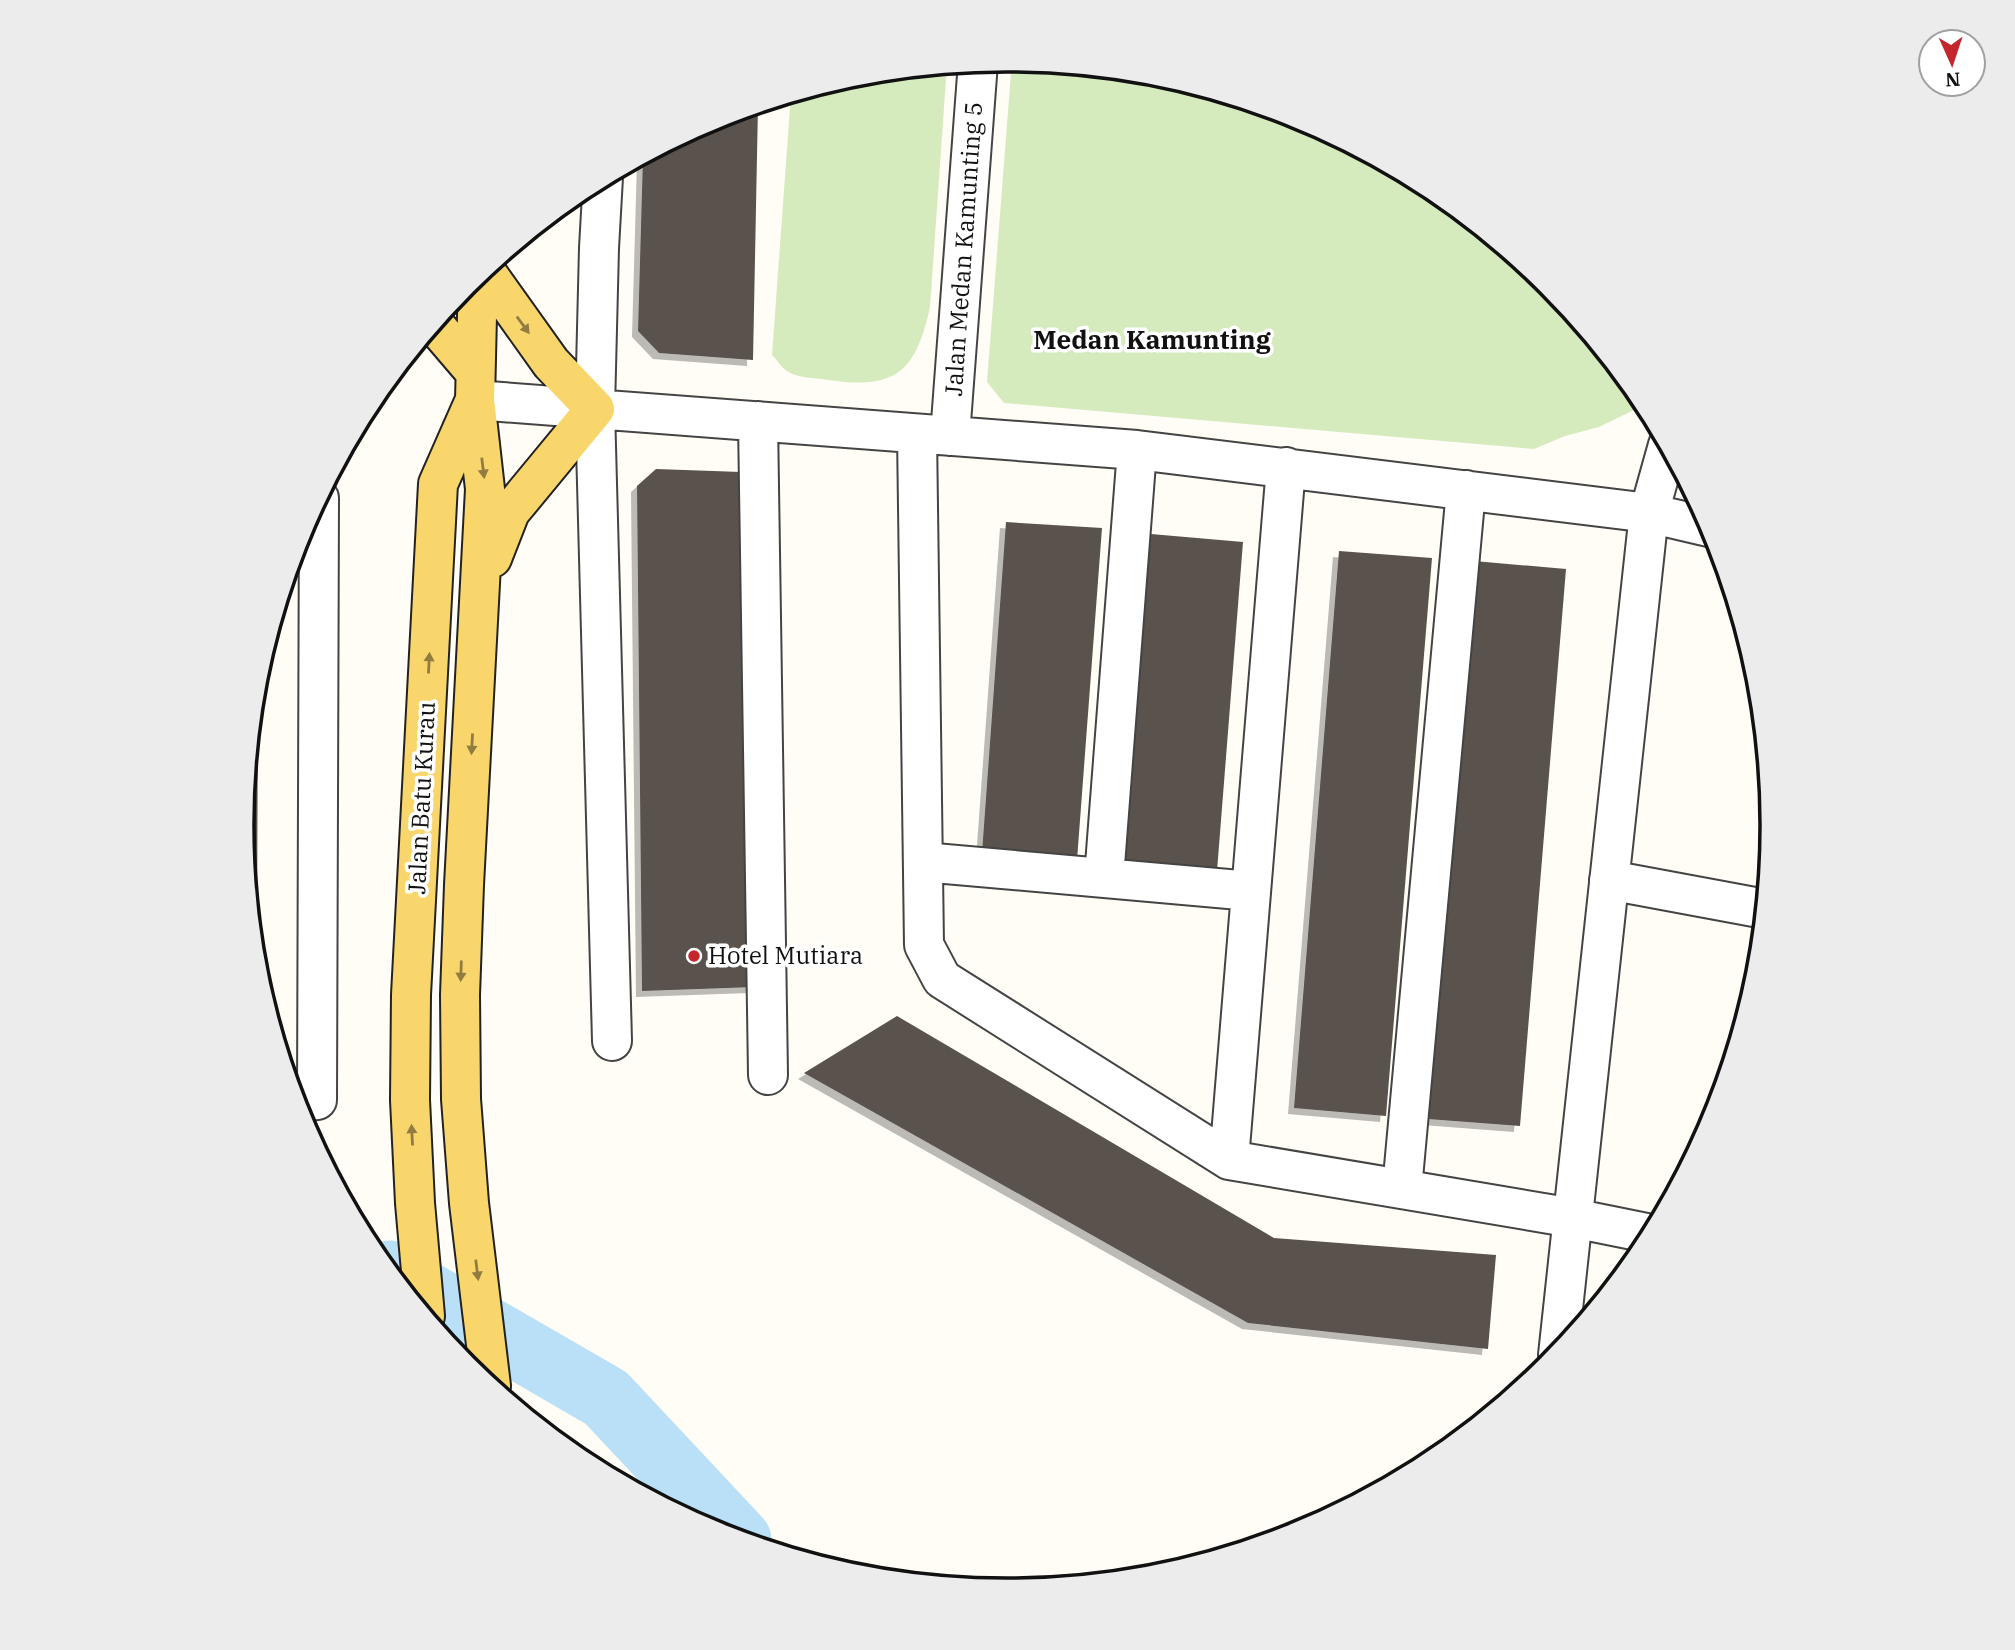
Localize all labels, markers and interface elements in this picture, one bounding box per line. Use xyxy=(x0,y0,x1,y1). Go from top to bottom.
north arrow xyxy=(1917,28,1987,98)
text: N xyxy=(1945,68,1961,92)
street label: Jalan Medan Kamunting 5 xyxy=(937,101,989,397)
one-way arrow xyxy=(516,316,530,334)
district label: Medan Kamunting xyxy=(1033,322,1271,356)
one-way arrow xyxy=(477,457,488,479)
one-way arrow xyxy=(423,652,434,674)
street label: Jalan Batu Kurau xyxy=(400,701,442,895)
one-way arrow xyxy=(466,733,477,755)
place label: Hotel Mutiara xyxy=(708,939,863,971)
marker: Hotel Mutiara xyxy=(686,948,702,964)
one-way arrow xyxy=(456,960,467,982)
one-way arrow xyxy=(406,1124,417,1146)
one-way arrow xyxy=(471,1260,482,1282)

